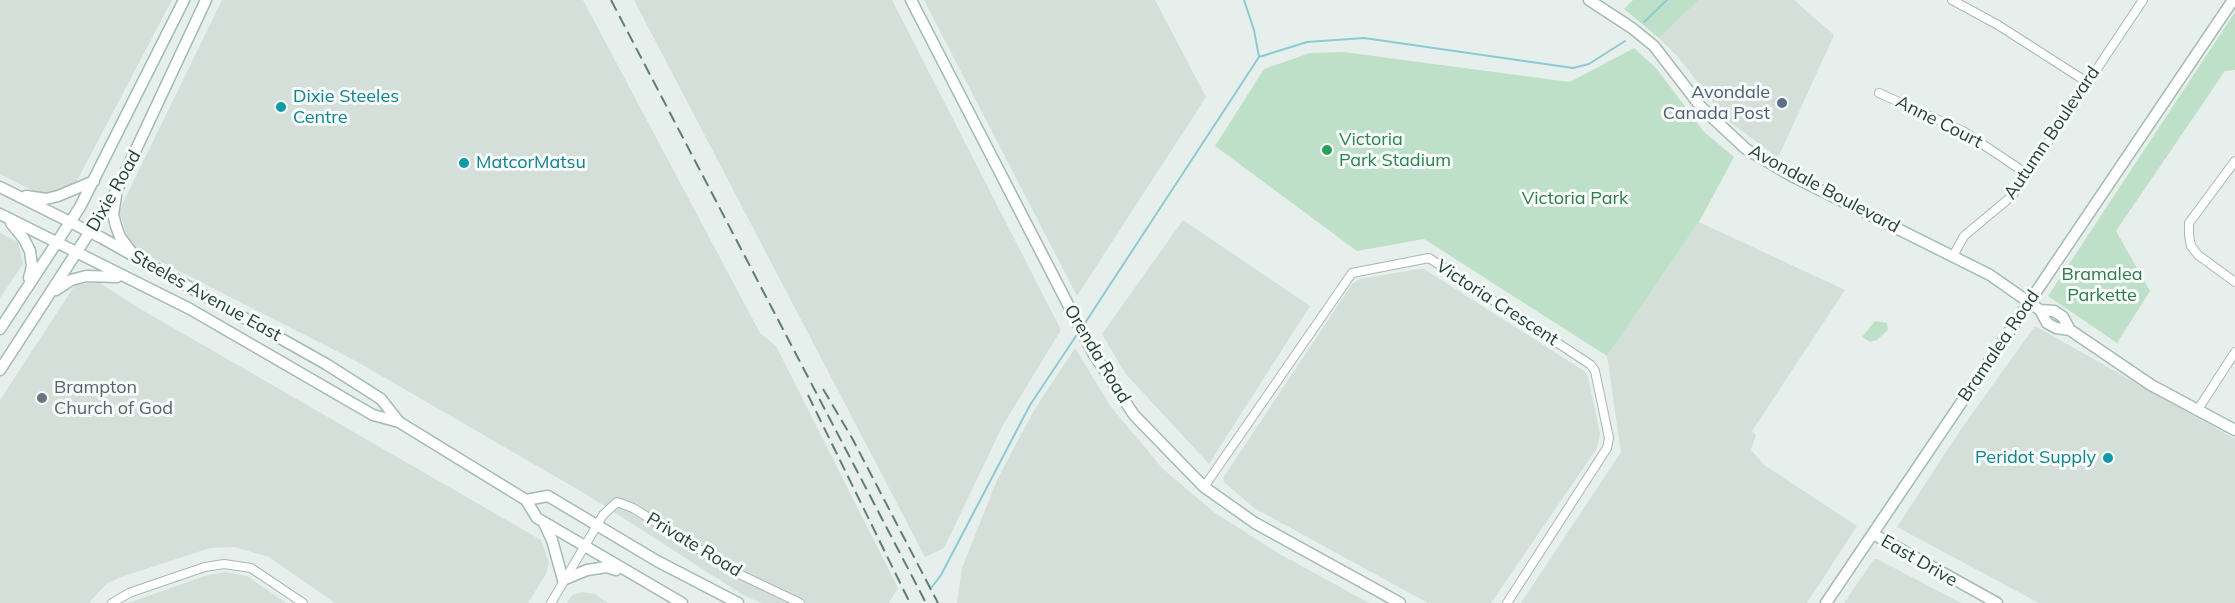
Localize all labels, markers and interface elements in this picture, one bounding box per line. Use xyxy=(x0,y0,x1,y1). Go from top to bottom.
street label: Autumn Boulevard xyxy=(2000,62,2104,204)
place label: Avondale Canada Post xyxy=(1663,82,1770,124)
place label: Dixie Steeles Centre xyxy=(293,86,399,128)
street label: Anne Court xyxy=(1892,91,1986,153)
marker: Avondale Canada Post xyxy=(1775,96,1789,110)
marker: Dixie Steeles Centre xyxy=(274,100,288,114)
place label: Victoria Park Stadium xyxy=(1339,129,1451,172)
street label: Avondale Boulevard xyxy=(1745,140,1903,238)
marker: Victoria Park Stadium xyxy=(1320,143,1334,157)
street label: Dixie Road xyxy=(82,147,146,235)
place label: MatcorMatsu xyxy=(476,152,586,174)
marker: MatcorMatsu xyxy=(457,156,471,170)
park label: Victoria Park xyxy=(1522,188,1628,210)
street label: Steeles Avenue East xyxy=(127,246,285,346)
street label: Victoria Crescent xyxy=(1432,255,1562,351)
park label: Bramalea Parkette xyxy=(2062,264,2142,306)
street label: Bramalea Road xyxy=(1954,286,2044,406)
street label: Orenda Road xyxy=(1059,301,1135,407)
place label: Brampton Church of God xyxy=(54,377,173,420)
marker: Brampton Church of God xyxy=(35,391,49,405)
place label: Peridot Supply xyxy=(1975,447,2096,469)
marker: Peridot Supply xyxy=(2101,451,2115,465)
street label: Private Road xyxy=(642,508,746,582)
street label: East Drive xyxy=(1877,531,1961,591)

